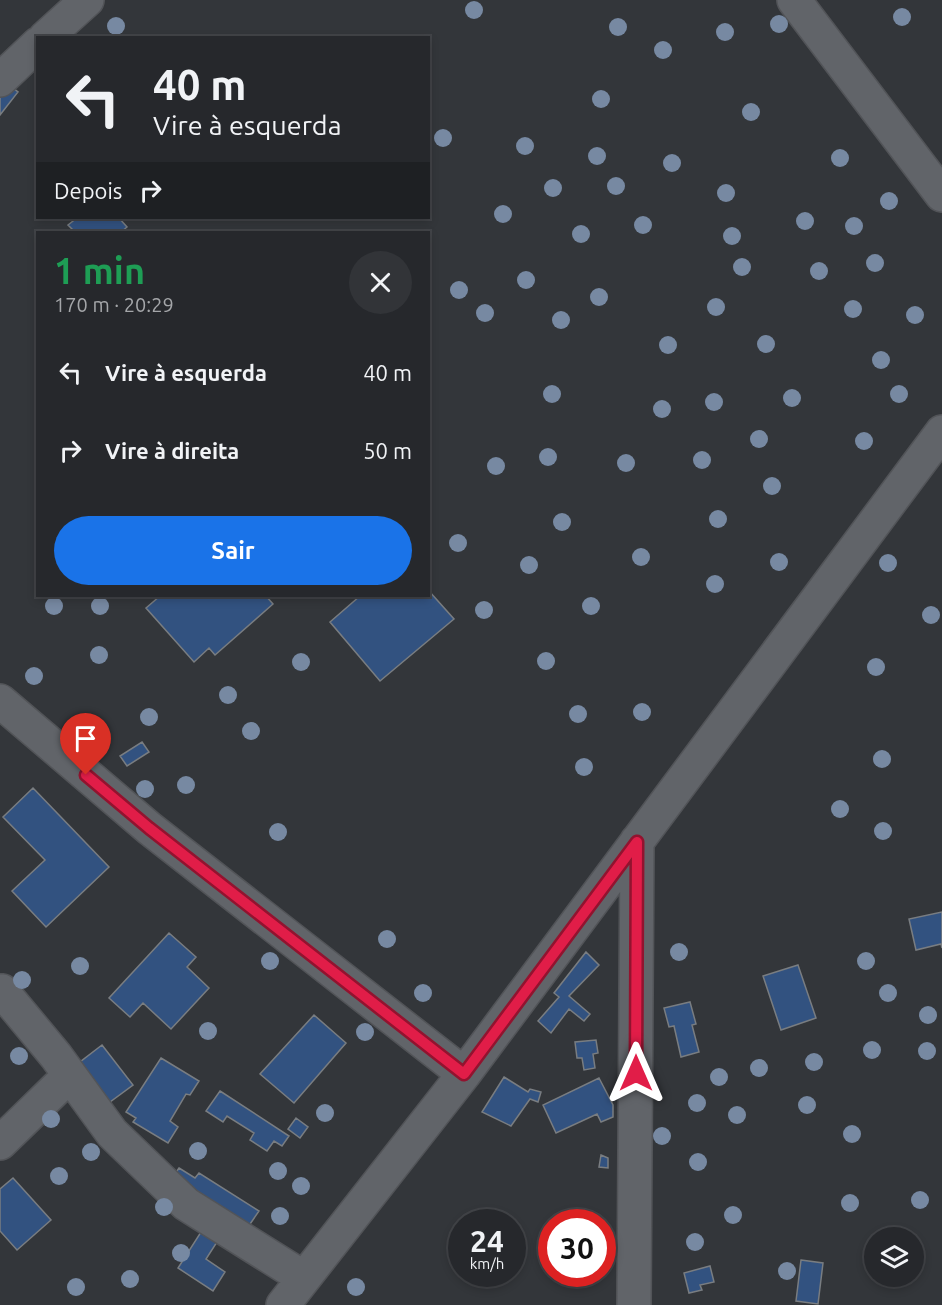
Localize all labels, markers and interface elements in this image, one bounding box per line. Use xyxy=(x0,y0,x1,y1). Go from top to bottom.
icon: left xyxy=(54,60,132,138)
text: 40 m xyxy=(153,61,247,108)
text: Vire à esquerda xyxy=(153,110,342,140)
icon: right xyxy=(134,174,167,207)
text: Depois xyxy=(54,178,122,203)
text: 1 min xyxy=(54,250,145,291)
button: close xyxy=(349,251,412,314)
text: 170 m · 20:29 xyxy=(54,293,174,316)
icon: left xyxy=(54,356,87,389)
text: Vire à esquerda xyxy=(105,360,267,385)
text: 40 m xyxy=(363,360,412,385)
icon: right xyxy=(54,434,87,467)
text: Vire à direita xyxy=(105,438,239,463)
text: 50 m xyxy=(363,438,412,463)
button: Sair xyxy=(54,516,412,585)
pin xyxy=(60,713,111,775)
icon: arrive xyxy=(69,722,102,755)
position arrow xyxy=(604,1041,668,1105)
speed limit sign: 30 xyxy=(538,1209,616,1287)
text: 24 xyxy=(470,1224,504,1258)
map controls xyxy=(864,1227,924,1287)
button: layers xyxy=(864,1227,924,1287)
text: km/h xyxy=(470,1255,504,1272)

